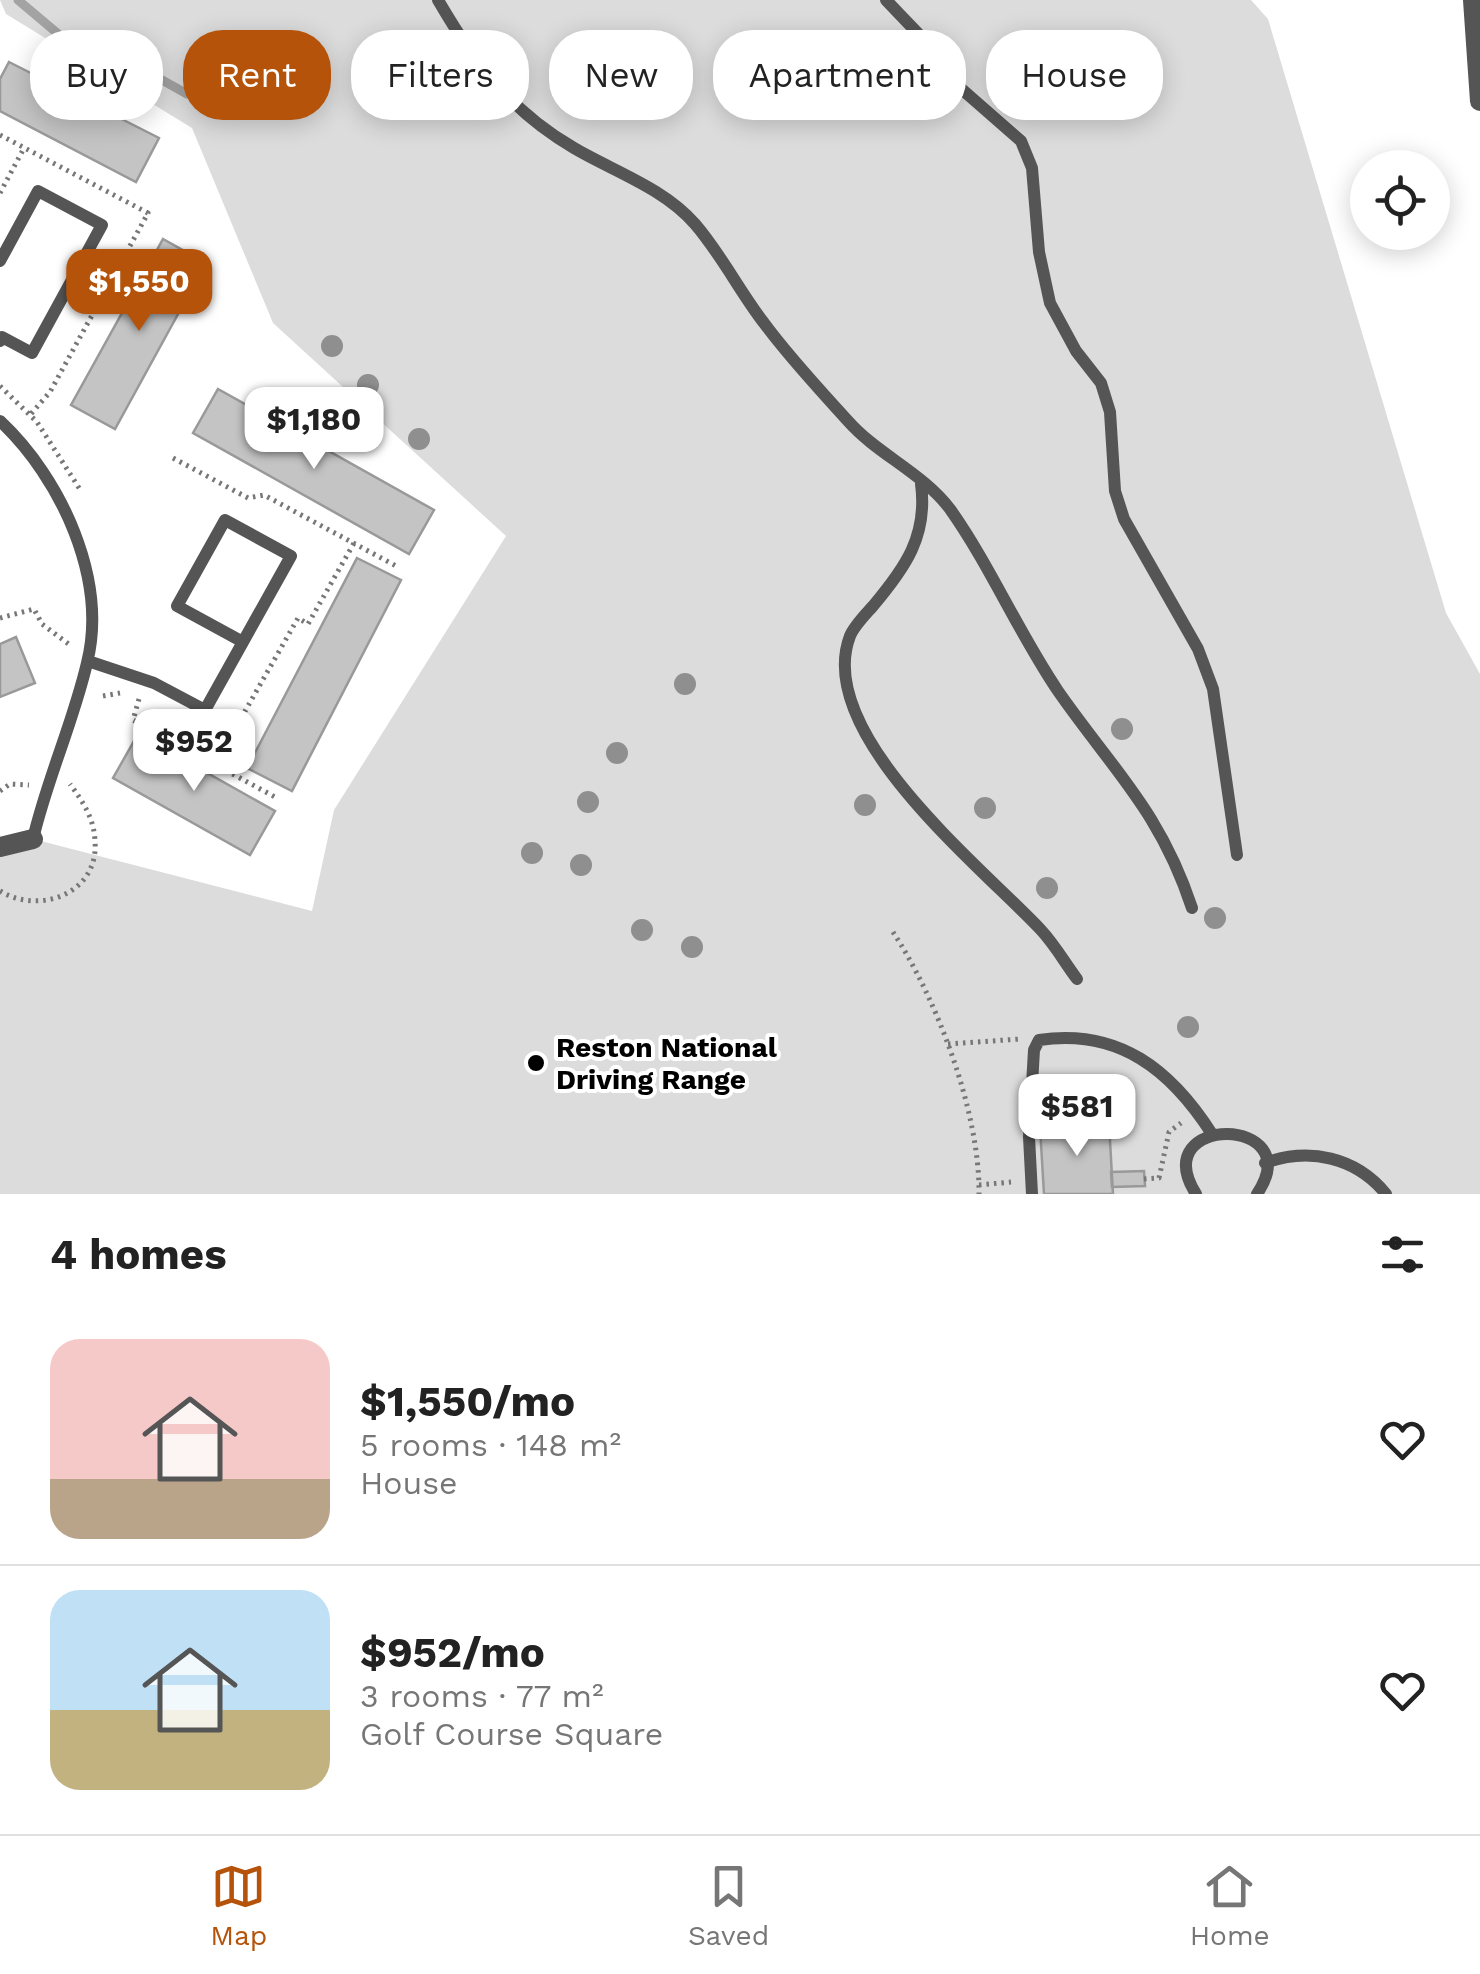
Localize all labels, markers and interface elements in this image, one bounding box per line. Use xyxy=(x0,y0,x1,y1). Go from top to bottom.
chip: Buy xyxy=(30,30,163,120)
chip: Rent xyxy=(183,30,331,120)
chip: Filters xyxy=(351,30,529,120)
chip: New xyxy=(549,30,693,120)
chip: Apartment xyxy=(713,30,966,120)
chip: House xyxy=(986,30,1163,120)
map controls xyxy=(1350,150,1450,250)
button: locate xyxy=(1350,150,1450,250)
pin: $1,550 xyxy=(58,249,220,334)
text: $1,550 xyxy=(88,262,190,300)
pin: $1,180 xyxy=(233,387,395,472)
text: $1,180 xyxy=(267,400,361,438)
pin: $952 xyxy=(135,709,253,794)
text: $952 xyxy=(155,722,233,760)
place label: Reston National Driving Range xyxy=(556,1031,778,1096)
marker: Reston National Driving Range xyxy=(525,1052,547,1074)
pin: $581 xyxy=(1018,1074,1136,1159)
text: $581 xyxy=(1040,1087,1114,1125)
icon: filters xyxy=(1375,1227,1430,1282)
text: 4 homes xyxy=(50,1230,227,1279)
text: $1,550/mo xyxy=(360,1377,575,1426)
icon: home xyxy=(130,1379,250,1499)
icon: heart xyxy=(1375,1412,1430,1467)
text: 5 rooms · 148 m² xyxy=(360,1426,621,1464)
text: House xyxy=(360,1464,458,1502)
text: $952/mo xyxy=(360,1628,545,1677)
icon: home xyxy=(130,1630,250,1750)
icon: heart xyxy=(1375,1663,1430,1718)
text: 3 rooms · 77 m² xyxy=(360,1677,604,1715)
text: Golf Course Square xyxy=(360,1715,663,1753)
tab: Map xyxy=(210,1859,267,1952)
tab: Saved xyxy=(688,1859,769,1952)
tab: Home xyxy=(1190,1859,1270,1952)

